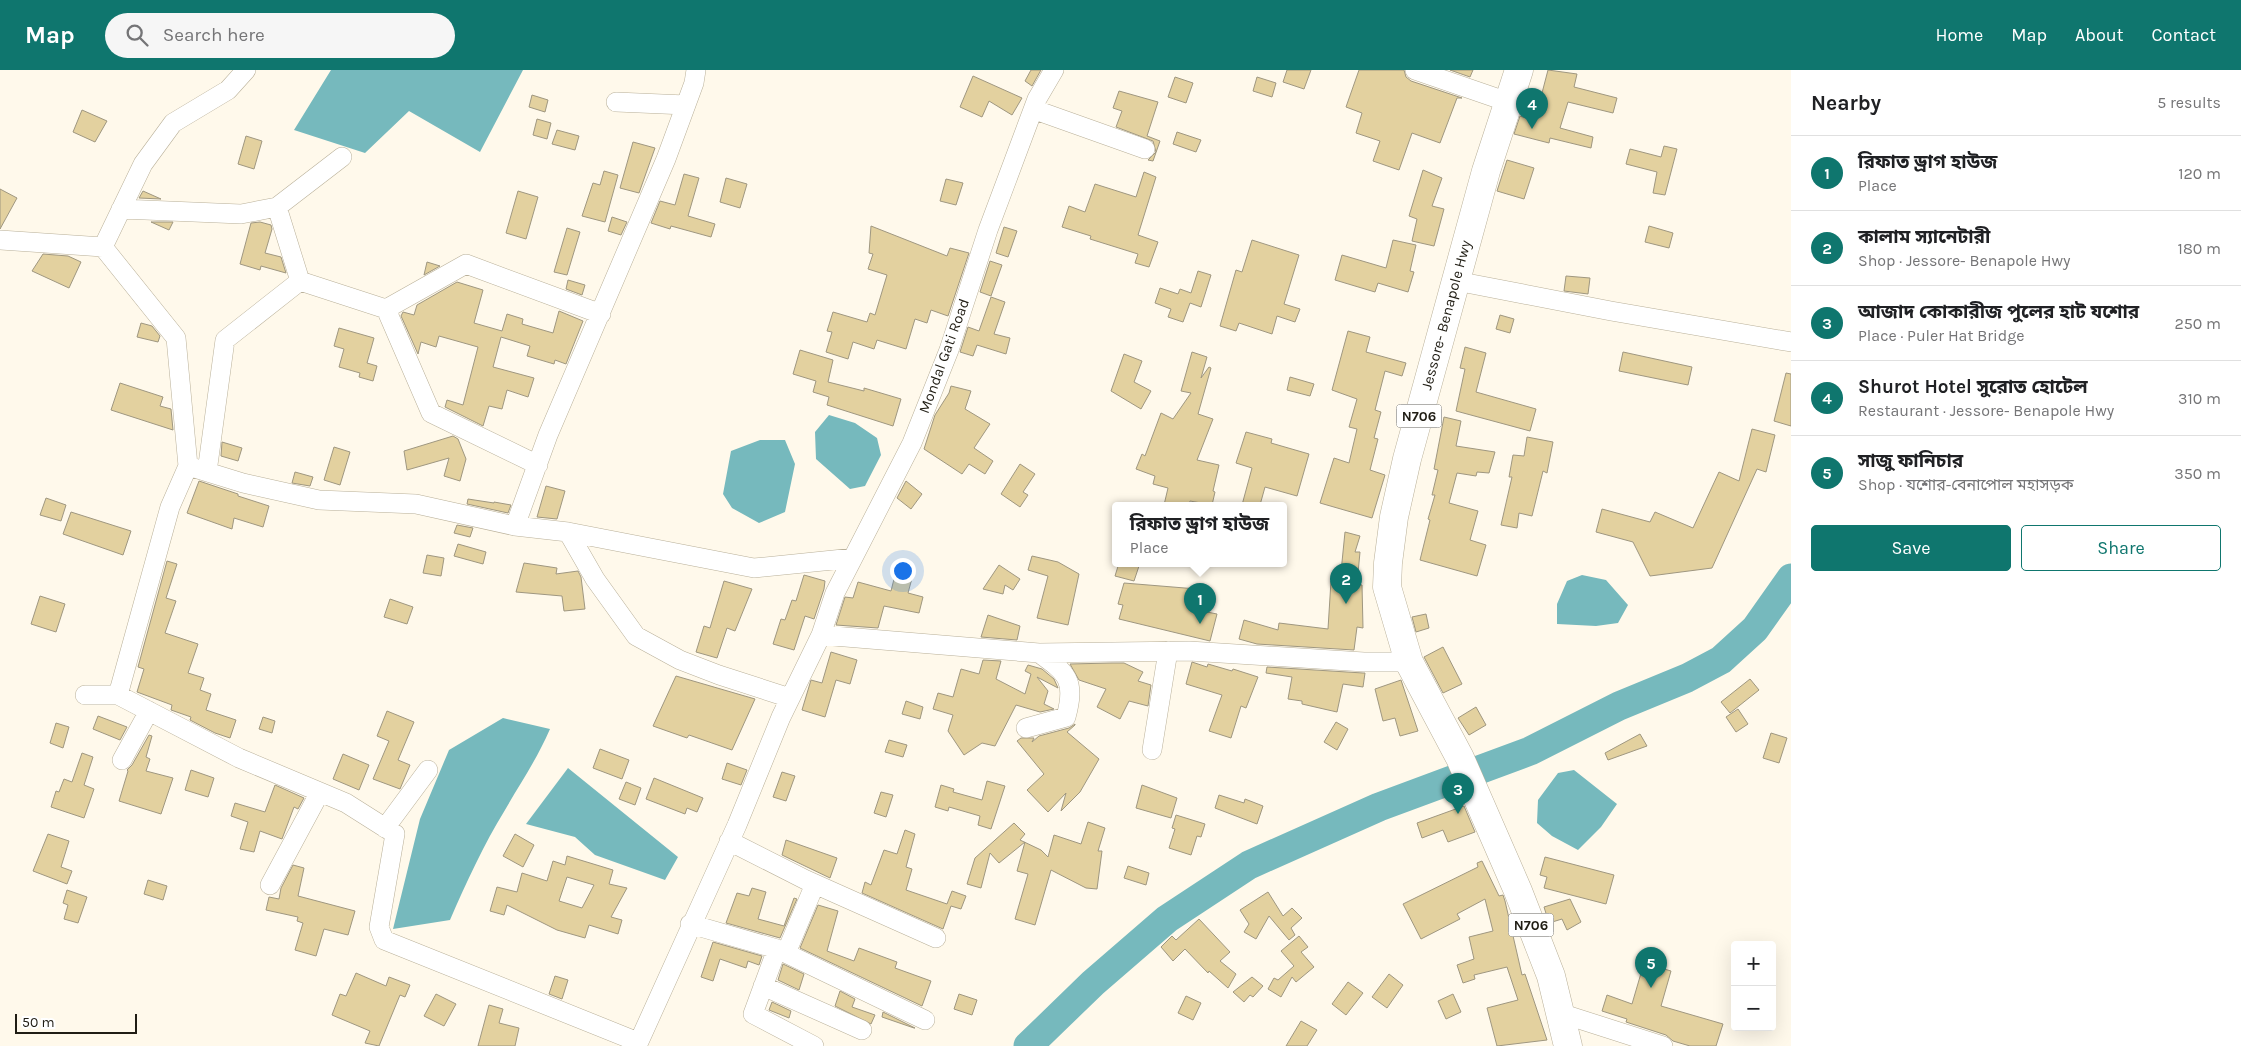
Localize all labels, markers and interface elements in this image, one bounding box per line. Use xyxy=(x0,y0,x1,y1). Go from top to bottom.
search box xyxy=(105,13,455,58)
text: Map xyxy=(25,21,75,49)
icon: search xyxy=(123,21,151,49)
text: Search here xyxy=(163,24,265,46)
text: Home xyxy=(1935,24,1983,46)
text: Map xyxy=(2011,24,2047,46)
text: About xyxy=(2075,24,2124,46)
text: Contact xyxy=(2152,24,2216,46)
pin: 4 xyxy=(1516,88,1548,129)
text: Nearby xyxy=(1811,91,1881,115)
text: 5 results xyxy=(2157,93,2221,112)
text: রিফাত ড্রাগ হাউজ xyxy=(1858,151,1997,173)
text: 1 xyxy=(1824,164,1830,183)
text: 120 m xyxy=(2178,164,2221,183)
text: Place xyxy=(1858,176,1897,195)
text: কালাম স্যানেটারী xyxy=(1858,226,1990,248)
street label: Jessore- Benapole Hwy xyxy=(1417,238,1475,392)
text: 2 xyxy=(1822,239,1832,258)
text: 180 m xyxy=(2178,239,2221,258)
text: Shop · Jessore- Benapole Hwy xyxy=(1858,251,2070,270)
street label: Mondal Gati Road xyxy=(915,296,973,416)
text: আজাদ কোকারীজ পুলের হাট যশোর xyxy=(1858,301,2139,323)
text: 3 xyxy=(1822,314,1832,333)
text: 250 m xyxy=(2174,314,2221,333)
text: Place · Puler Hat Bridge xyxy=(1858,326,2024,345)
text: Shurot Hotel সুরোত হোটেল xyxy=(1858,376,2088,398)
text: 4 xyxy=(1822,389,1832,408)
text: 310 m xyxy=(2178,389,2221,408)
text: Restaurant · Jessore- Benapole Hwy xyxy=(1858,401,2114,420)
road number: N706 xyxy=(1396,404,1442,428)
text: সাজু ফানিচার xyxy=(1858,450,1963,472)
text: 5 xyxy=(1822,464,1832,483)
text: 350 m xyxy=(2174,464,2221,483)
text: Shop · যশোর-বেনাপোল মহাসড়ক xyxy=(1858,475,2074,494)
popup xyxy=(1112,502,1287,567)
text: রিফাত ড্রাগ হাউজ xyxy=(1130,513,1269,535)
button: Save xyxy=(1811,525,2011,571)
button: Share xyxy=(2021,525,2221,571)
text: Place xyxy=(1130,538,1168,557)
your location xyxy=(890,558,916,584)
pin: 2 xyxy=(1330,563,1362,604)
pin: 1 xyxy=(1184,583,1216,624)
pin: 3 xyxy=(1442,773,1474,814)
road number: N706 xyxy=(1508,914,1554,936)
map controls xyxy=(1731,941,1776,1031)
button: + xyxy=(1731,941,1776,986)
pin: 5 xyxy=(1635,947,1667,988)
button: − xyxy=(1731,986,1776,1031)
scale bar xyxy=(15,1011,138,1034)
text: 50 m xyxy=(22,1014,55,1031)

